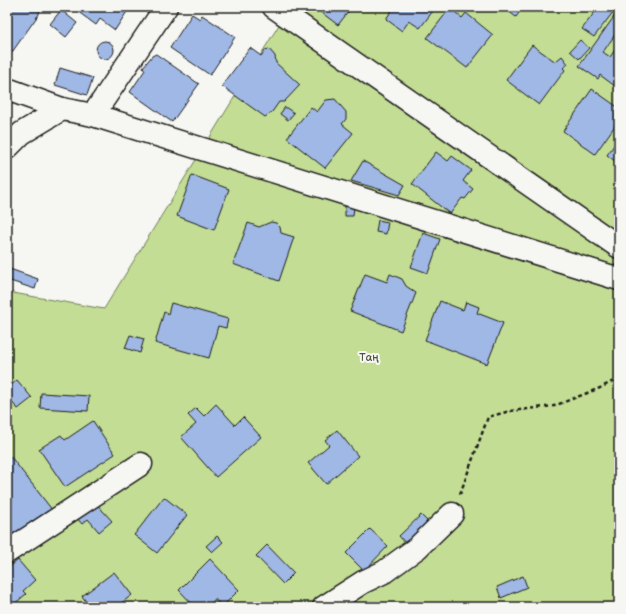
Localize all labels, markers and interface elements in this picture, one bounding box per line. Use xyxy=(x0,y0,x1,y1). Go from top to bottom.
park label: Таң xyxy=(359,351,379,364)

